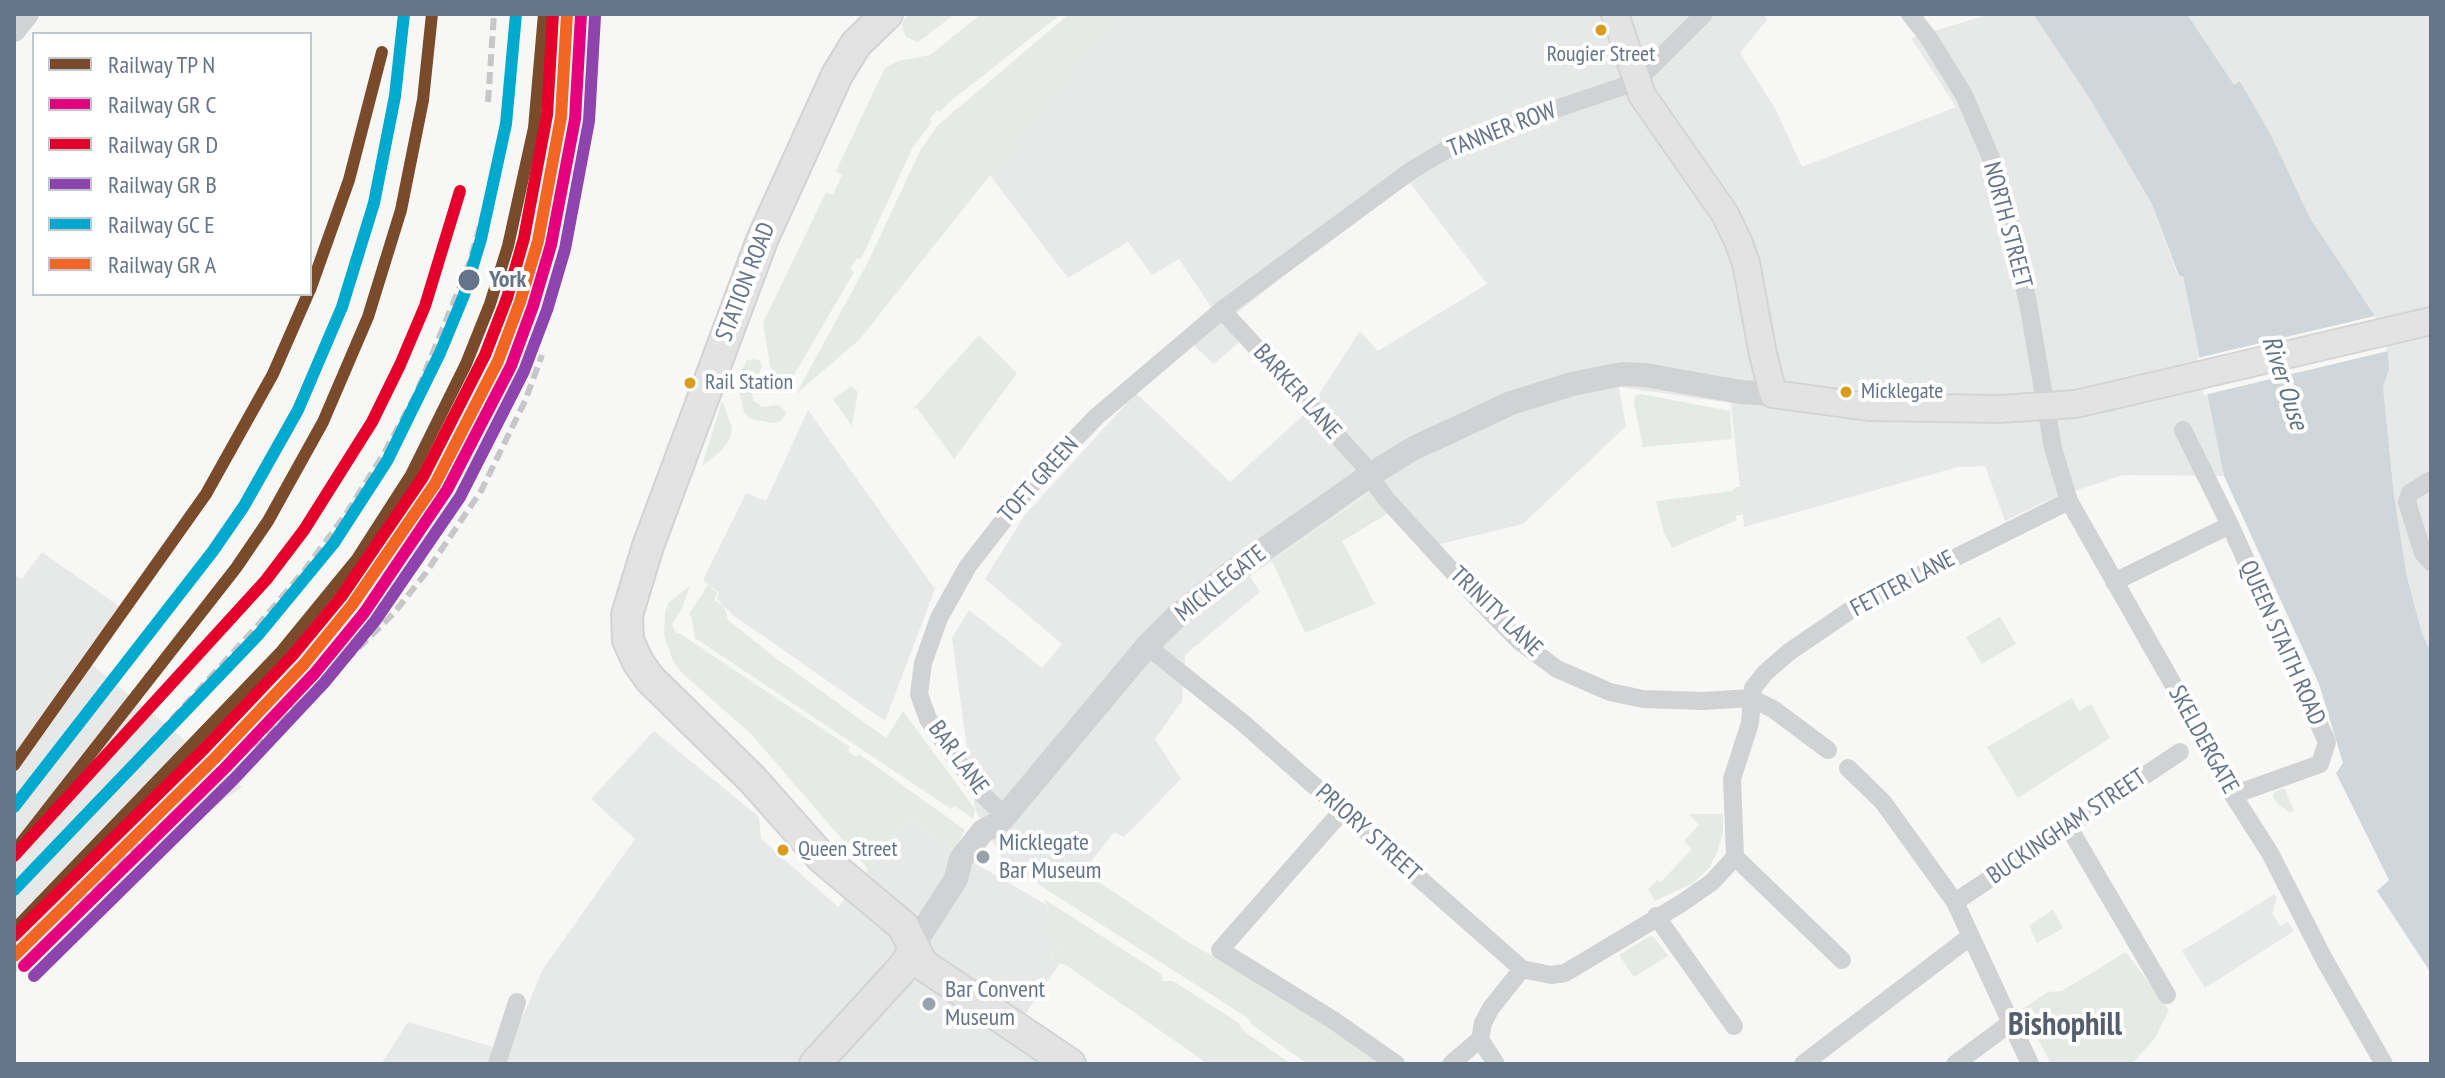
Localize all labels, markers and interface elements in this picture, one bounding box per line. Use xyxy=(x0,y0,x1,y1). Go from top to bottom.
marker: Rougier Street xyxy=(1593,22,1609,38)
legend xyxy=(32,32,312,296)
place label: Rougier Street xyxy=(1547,42,1655,68)
text: Railway TP N xyxy=(108,49,215,80)
text: Railway GR C xyxy=(108,89,217,120)
street label: TANNER ROW xyxy=(1444,96,1560,164)
text: Railway GR D xyxy=(108,129,218,160)
street label: NORTH STREET xyxy=(1976,159,2038,291)
text: Railway GR B xyxy=(108,169,217,200)
text: Railway GC E xyxy=(108,209,215,240)
street label: STATION ROAD xyxy=(710,219,782,345)
text: Railway GR A xyxy=(108,249,216,280)
place label: York xyxy=(489,266,526,294)
marker: York xyxy=(456,267,482,293)
water label: River Ouse xyxy=(2254,332,2314,434)
street label: BARKER LANE xyxy=(1247,339,1347,445)
place label: Rail Station xyxy=(705,370,793,396)
marker: Rail Station xyxy=(682,375,698,391)
place label: Micklegate xyxy=(1861,379,1943,405)
marker: Micklegate xyxy=(1838,384,1854,400)
street label: TOFT GREEN xyxy=(993,431,1085,529)
street label: MICKLEGATE xyxy=(1170,540,1272,628)
street label: FETTER LANE xyxy=(1846,545,1960,623)
street label: QUEEN STAITH ROAD xyxy=(2233,556,2331,730)
street label: TRINITY LANE xyxy=(1444,561,1548,663)
street label: SKELDERGATE xyxy=(2162,681,2244,799)
street label: BAR LANE xyxy=(922,716,994,800)
street label: BUCKINGHAM STREET xyxy=(1982,763,2152,891)
street label: PRIORY STREET xyxy=(1310,778,1426,888)
place label: Micklegate Bar Museum xyxy=(999,829,1101,885)
place label: Queen Street xyxy=(798,837,897,863)
marker: Queen Street xyxy=(775,842,791,858)
marker: Micklegate Bar Museum xyxy=(974,848,992,866)
place label: Bar Convent Museum xyxy=(945,976,1045,1032)
marker: Bar Convent Museum xyxy=(920,995,938,1013)
district label: Bishophill xyxy=(2008,1007,2122,1045)

